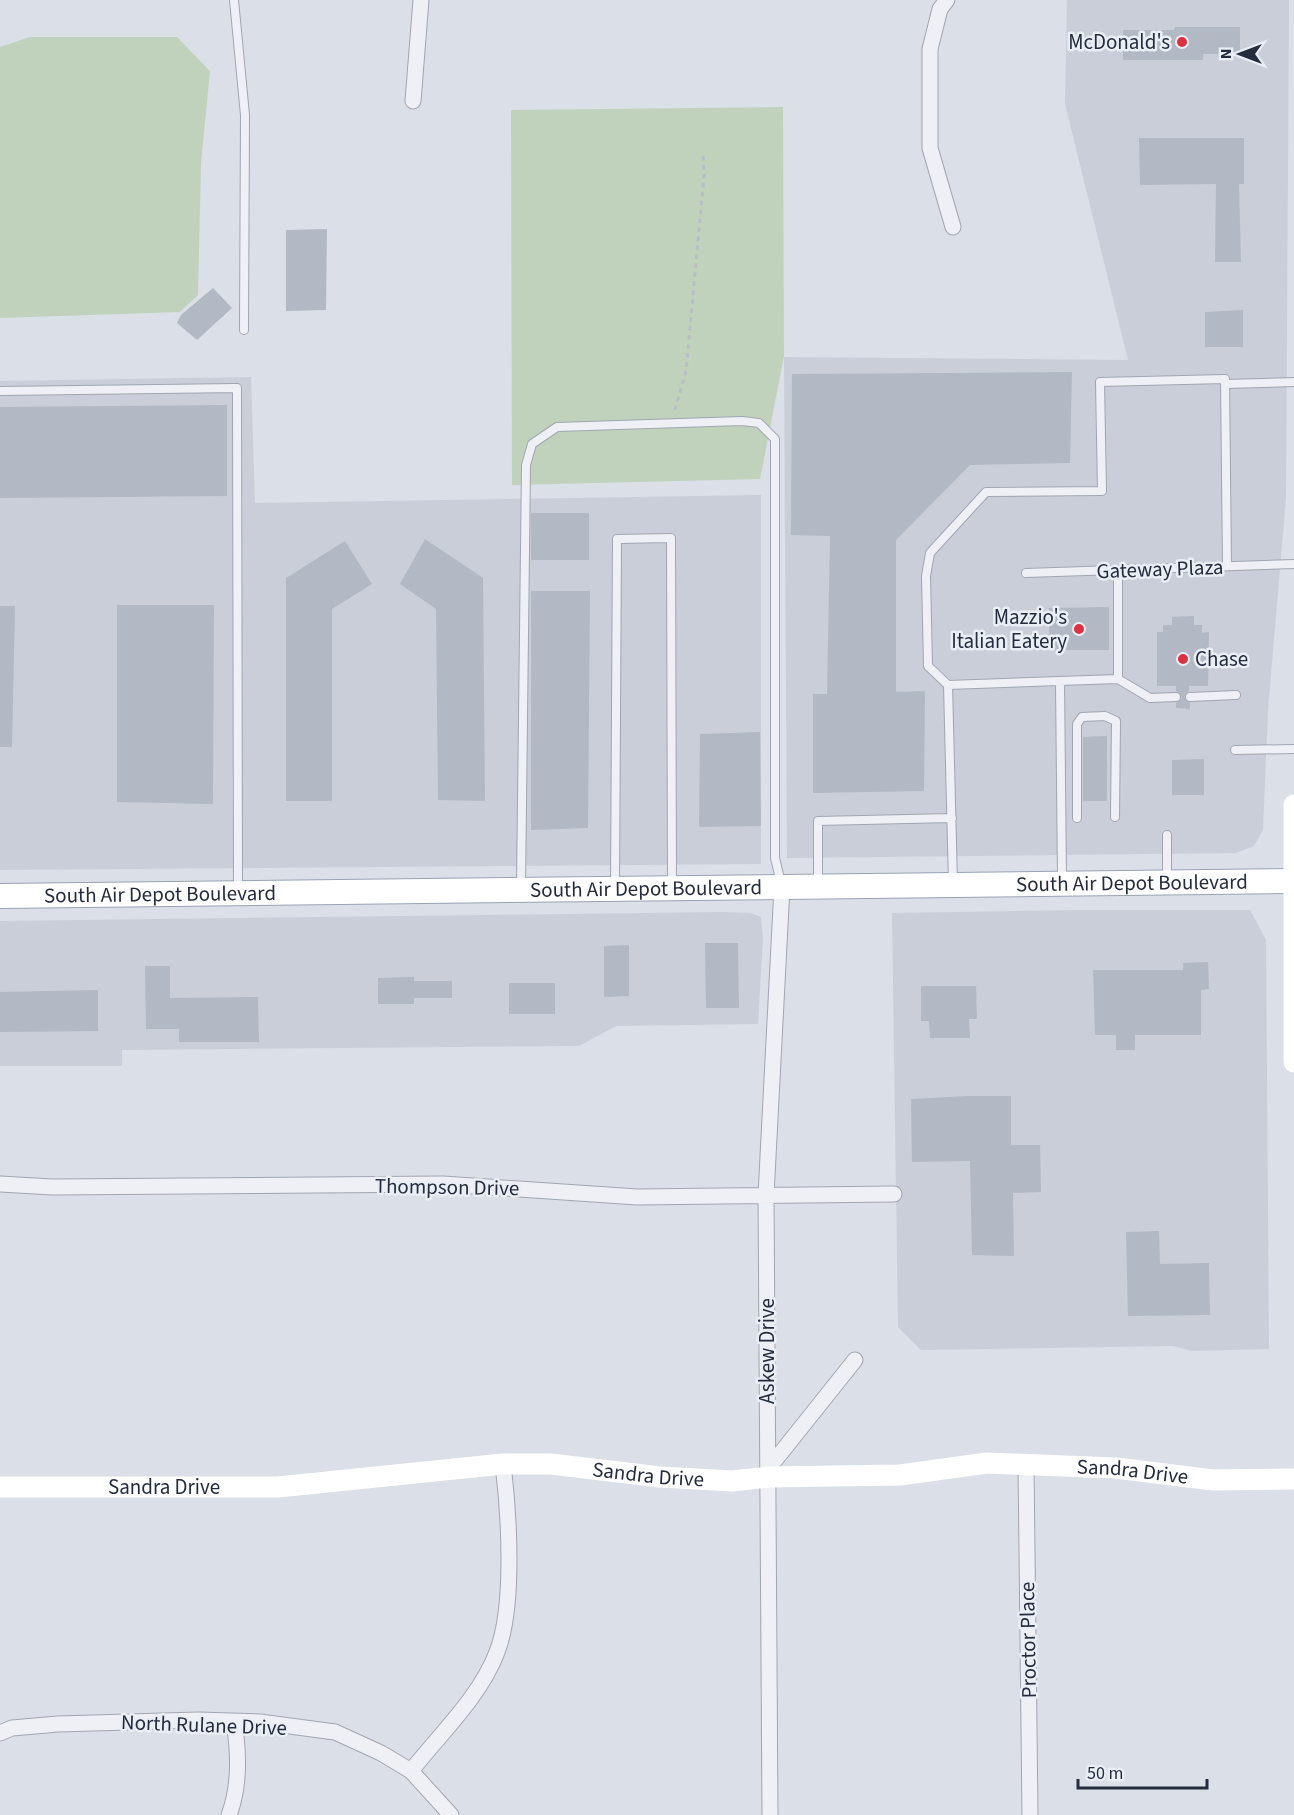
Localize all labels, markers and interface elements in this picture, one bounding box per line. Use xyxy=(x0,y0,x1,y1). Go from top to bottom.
north arrow xyxy=(1210,24,1270,84)
place label: McDonald's xyxy=(1068,27,1170,57)
marker: McDonald's xyxy=(1175,35,1189,49)
text: N xyxy=(1215,49,1237,59)
street label: Gateway Plaza xyxy=(1096,552,1224,586)
place label: Mazzio's Italian Eatery xyxy=(951,602,1067,656)
marker: Mazzio's Italian Eatery xyxy=(1072,622,1086,636)
place label: Chase xyxy=(1195,644,1248,674)
marker: Chase xyxy=(1176,652,1190,666)
street label: South Air Depot Boulevard xyxy=(1016,867,1248,899)
street label: South Air Depot Boulevard xyxy=(530,872,762,905)
street label: South Air Depot Boulevard xyxy=(44,878,276,910)
street label: Thompson Drive xyxy=(375,1171,519,1203)
street label: Askew Drive xyxy=(752,1298,782,1404)
street label: Sandra Drive xyxy=(1076,1451,1190,1492)
street label: Sandra Drive xyxy=(591,1454,705,1494)
street label: Sandra Drive xyxy=(108,1472,220,1502)
street label: Proctor Place xyxy=(1012,1581,1044,1699)
street label: North Rulane Drive xyxy=(121,1707,287,1743)
scale bar xyxy=(1078,1752,1207,1790)
text: 50 m xyxy=(1087,1761,1123,1786)

